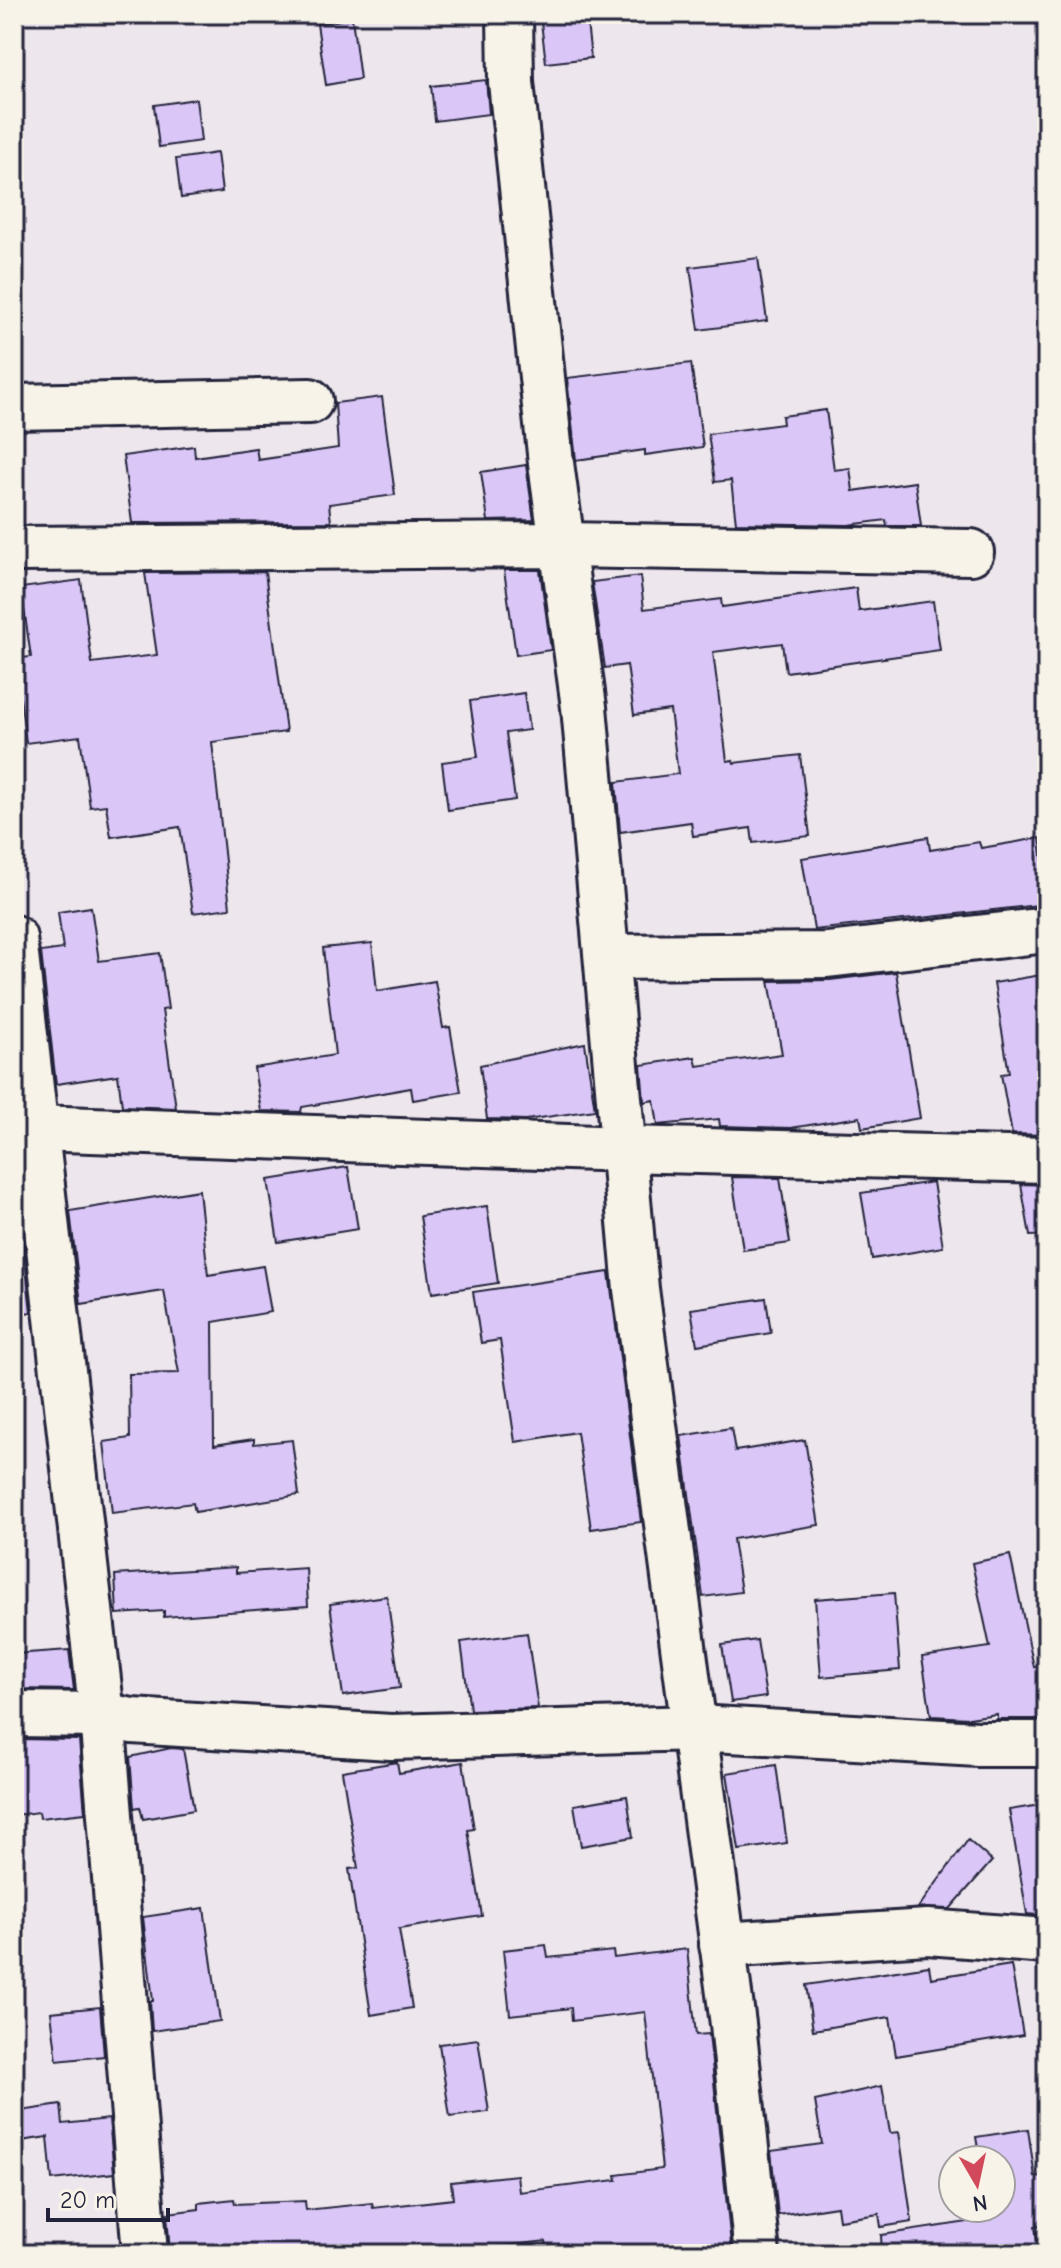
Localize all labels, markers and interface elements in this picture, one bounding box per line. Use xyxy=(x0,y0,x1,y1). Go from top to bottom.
north arrow xyxy=(937,2144,1017,2224)
scale bar xyxy=(48,2172,168,2222)
text: 20 m xyxy=(60,2186,115,2214)
text: N xyxy=(971,2189,989,2217)

